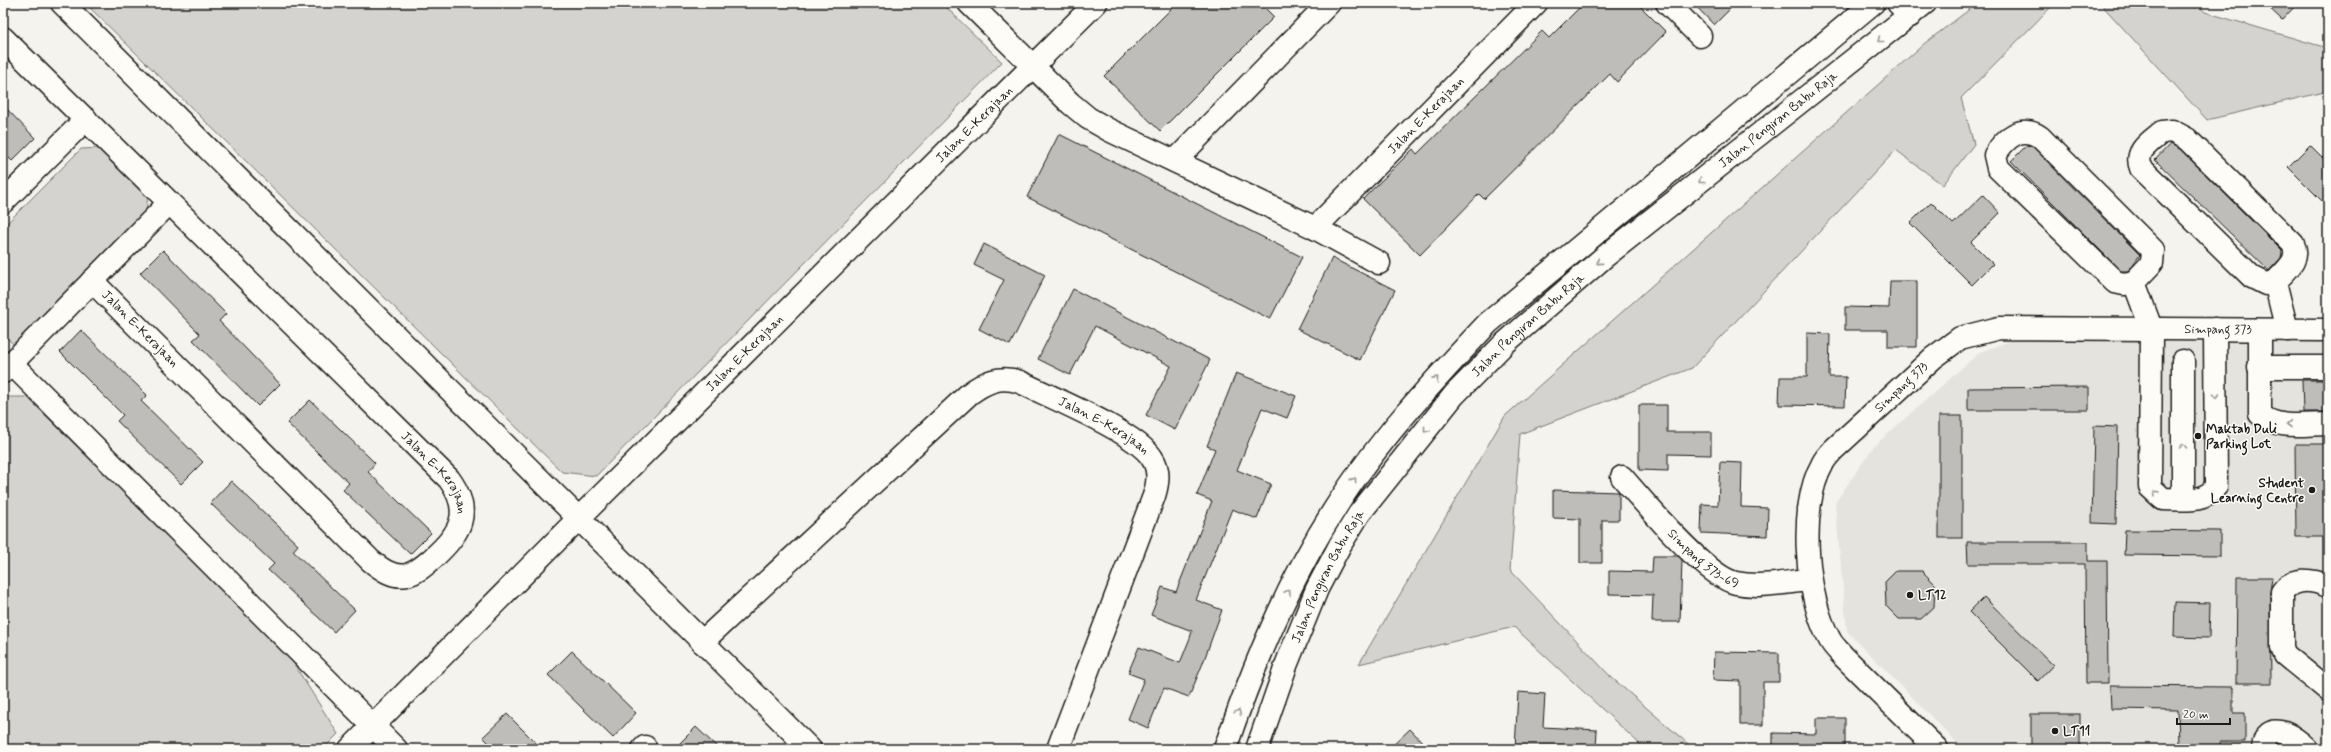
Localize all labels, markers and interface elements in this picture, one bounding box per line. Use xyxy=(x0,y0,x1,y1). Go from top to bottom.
one-way arrow xyxy=(1877,35,1884,42)
street label: Jalan Pengiran Babu Raja xyxy=(1715,67,1841,172)
street label: Jalan E-Kerajaan xyxy=(1384,73,1468,158)
street label: Jalan E-Kerajaan xyxy=(932,82,1016,167)
one-way arrow xyxy=(1698,176,1705,183)
one-way arrow xyxy=(1596,257,1603,264)
street label: Jalan Pengiran Babu Raja xyxy=(1468,269,1588,381)
street label: Jalan E-Kerajaan xyxy=(98,287,182,371)
street label: Jalan E-Kerajaan xyxy=(702,311,787,395)
street label: Simpang 373 xyxy=(2184,321,2252,340)
street label: Simpang 373 xyxy=(1871,358,1932,416)
one-way arrow xyxy=(1431,377,1438,384)
street label: Jalan E-Kerajaan xyxy=(1056,393,1153,458)
one-way arrow xyxy=(2212,393,2220,399)
one-way arrow xyxy=(2286,420,2292,428)
place label: Maktab Duli Parking Lot xyxy=(2206,421,2277,456)
one-way arrow xyxy=(1423,425,1430,433)
street label: Jalan E-Kerajaan xyxy=(397,428,470,514)
marker: Maktab Duli Parking Lot xyxy=(2193,431,2203,441)
one-way arrow xyxy=(2179,443,2187,449)
place label: Student Learning Centre xyxy=(2211,475,2305,510)
one-way arrow xyxy=(1349,478,1356,485)
marker: Student Learning Centre xyxy=(2307,485,2317,495)
one-way arrow xyxy=(2153,490,2161,498)
street label: Jalan Pengiran Babu Raja xyxy=(1288,506,1368,645)
street label: Simpang 373-69 xyxy=(1664,525,1741,592)
place label: LT12 xyxy=(1918,587,1947,604)
one-way arrow xyxy=(1283,589,1291,596)
marker: LT12 xyxy=(1905,590,1915,600)
scale bar xyxy=(2177,700,2230,726)
text: 20 m xyxy=(2183,707,2209,723)
one-way arrow xyxy=(1234,709,1242,716)
place label: LT11 xyxy=(2063,723,2090,740)
marker: LT11 xyxy=(2050,726,2060,736)

